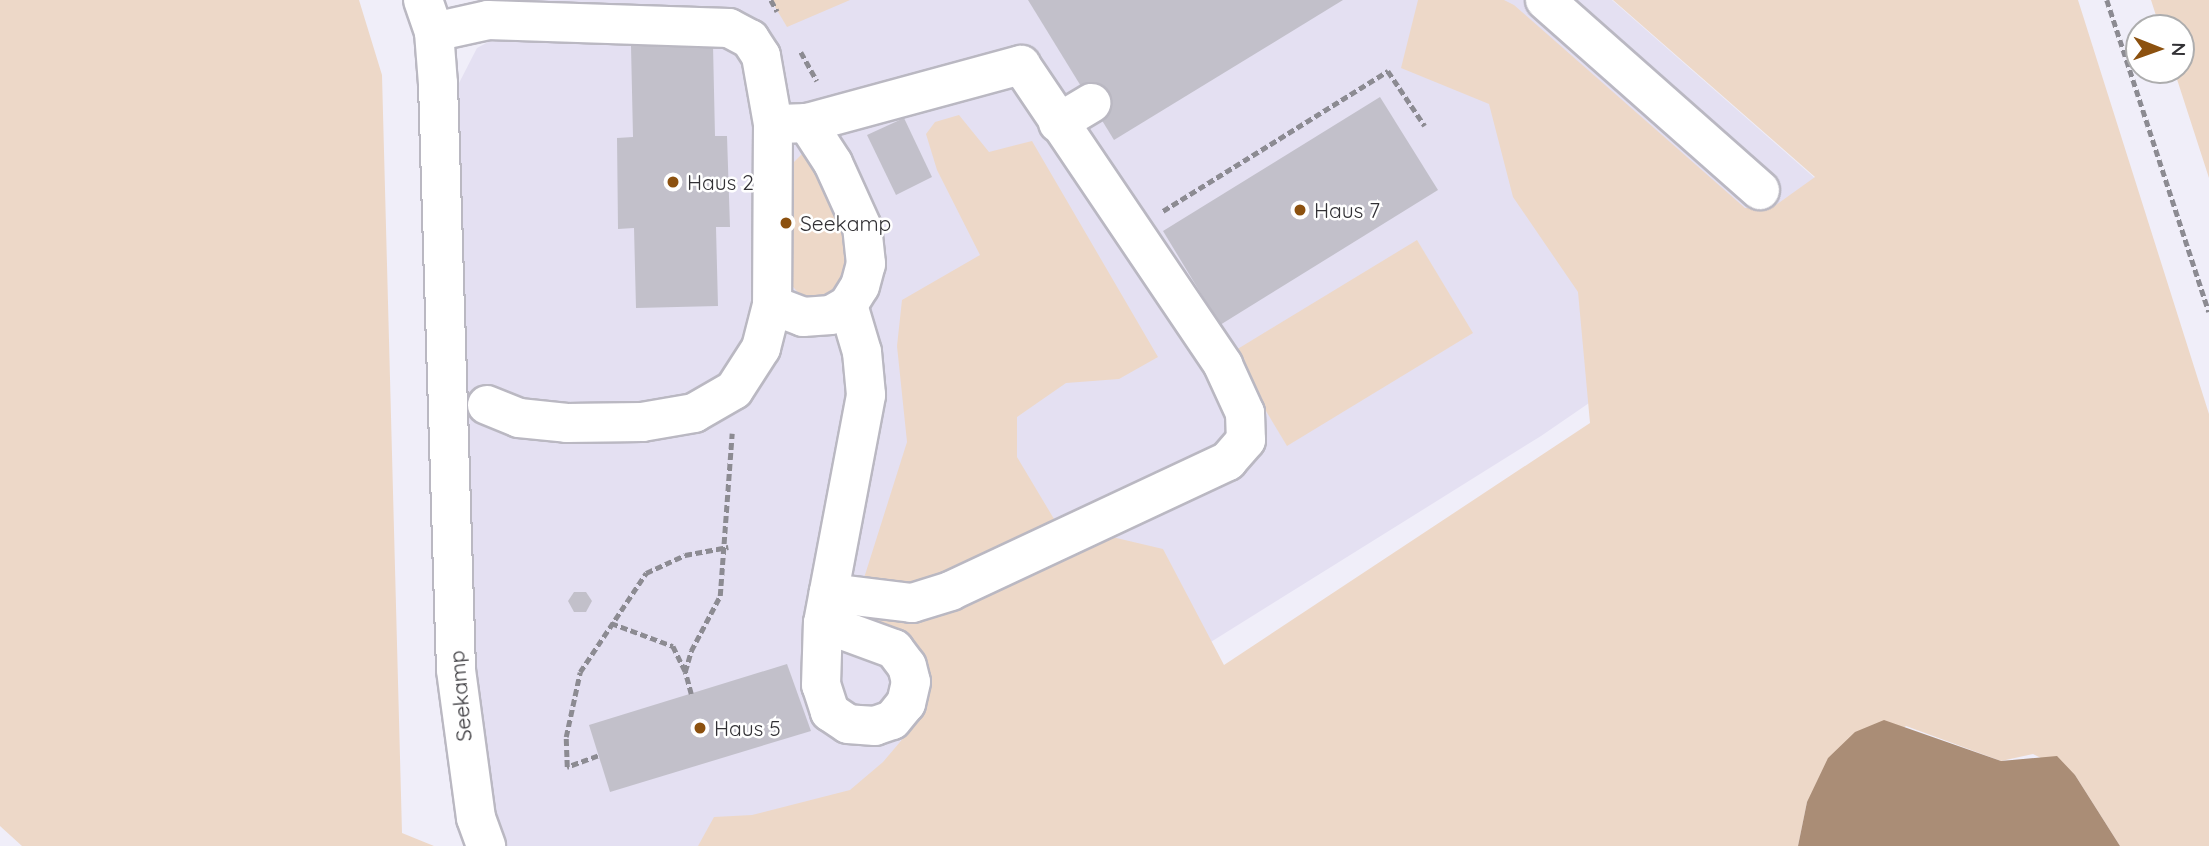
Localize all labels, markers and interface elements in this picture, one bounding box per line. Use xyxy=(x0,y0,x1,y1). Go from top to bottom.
north arrow xyxy=(2125,14,2195,84)
text: N xyxy=(2167,42,2191,57)
place label: Haus 2 xyxy=(687,169,754,195)
marker: Haus 2 xyxy=(665,174,681,190)
place label: Haus 7 xyxy=(1314,197,1380,223)
marker: Haus 7 xyxy=(1292,202,1308,218)
place label: Seekamp xyxy=(800,210,891,236)
marker: Seekamp xyxy=(778,215,794,231)
street label: Seekamp xyxy=(443,649,477,743)
place label: Haus 5 xyxy=(714,715,781,741)
marker: Haus 5 xyxy=(692,720,708,736)

